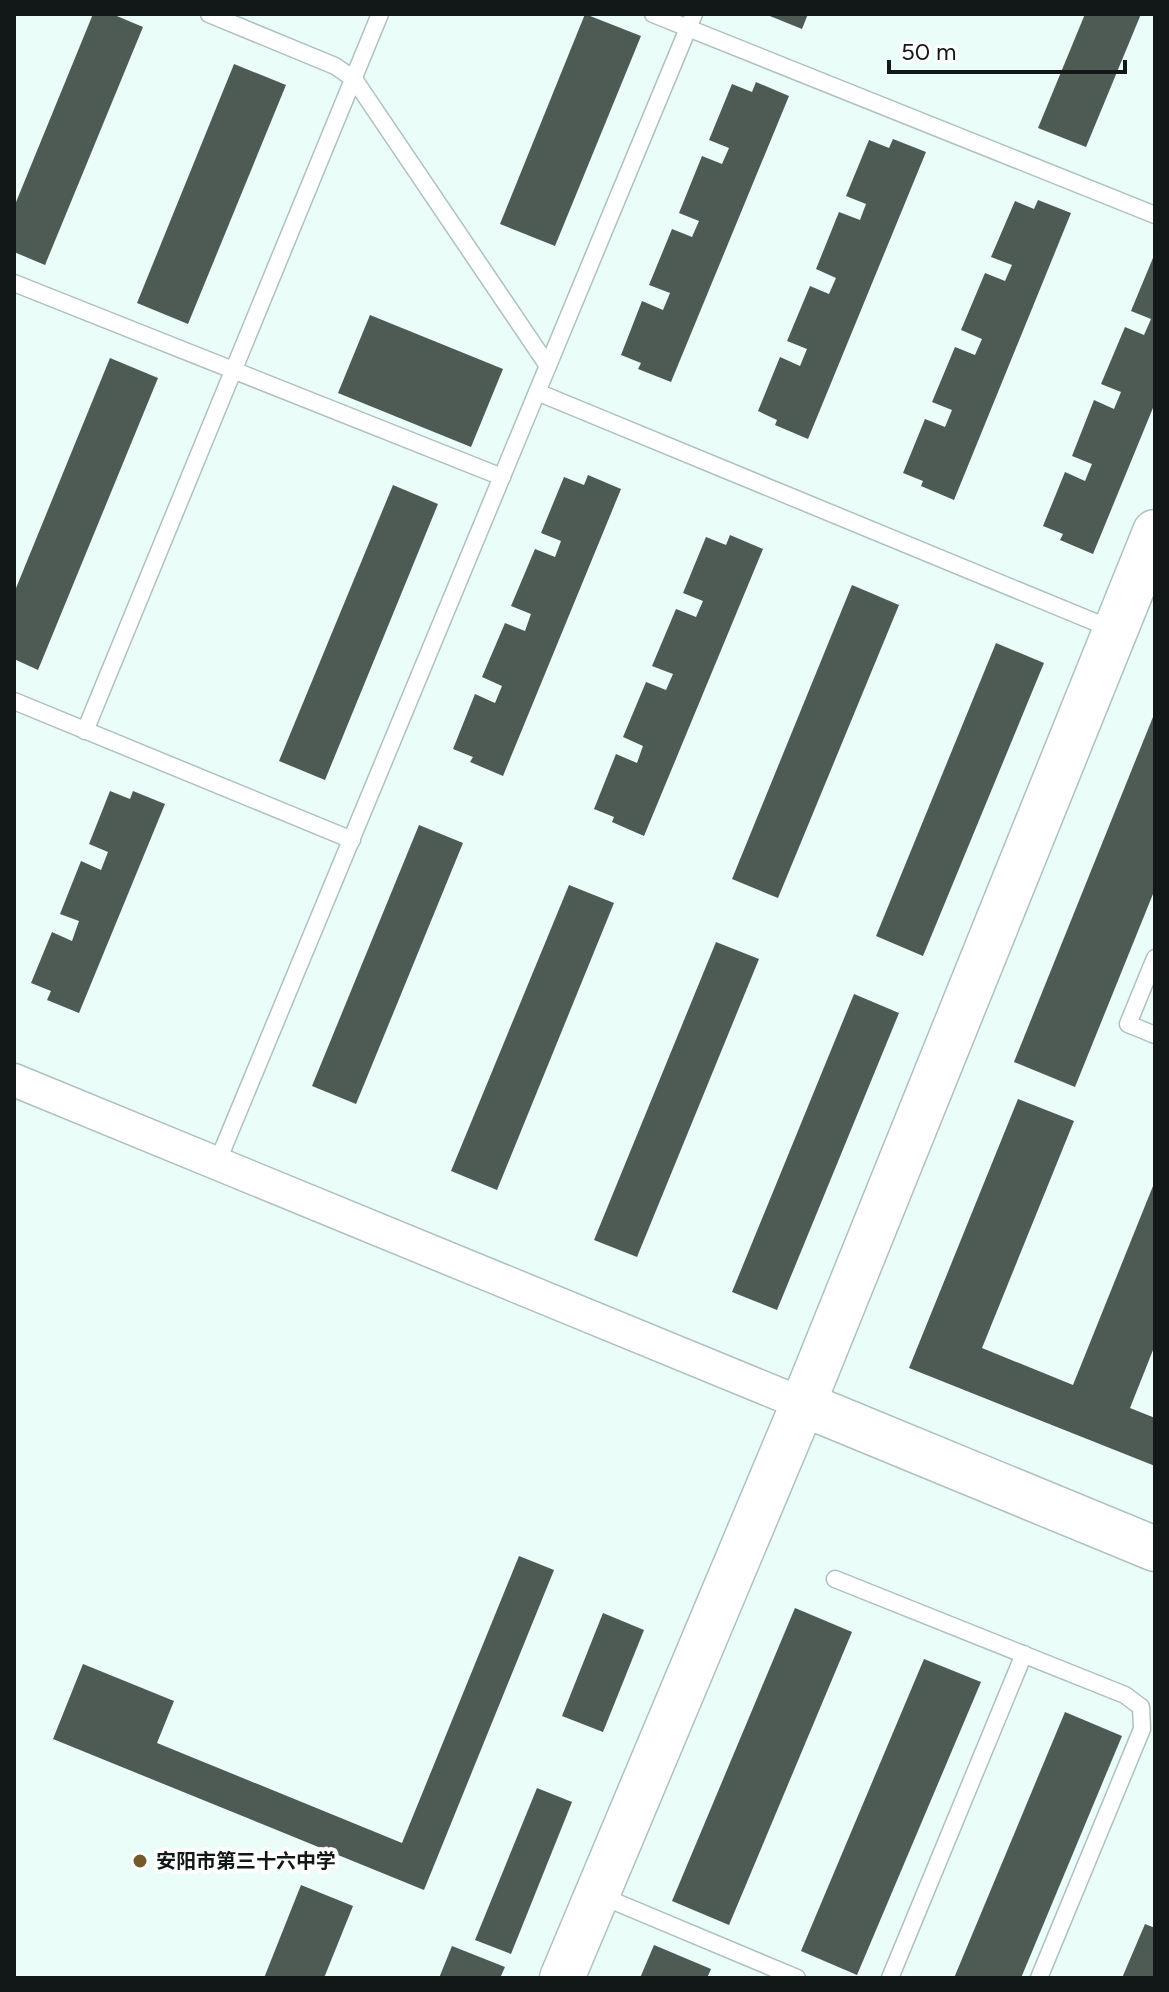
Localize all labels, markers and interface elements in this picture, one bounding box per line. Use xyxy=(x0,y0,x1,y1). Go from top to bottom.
scale bar xyxy=(889,24,1125,74)
text: 50 m xyxy=(901,37,957,66)
place label: 安阳市第三十六中学 xyxy=(156,1849,336,1873)
marker: 安阳市第三十六中学 xyxy=(131,1852,149,1870)

